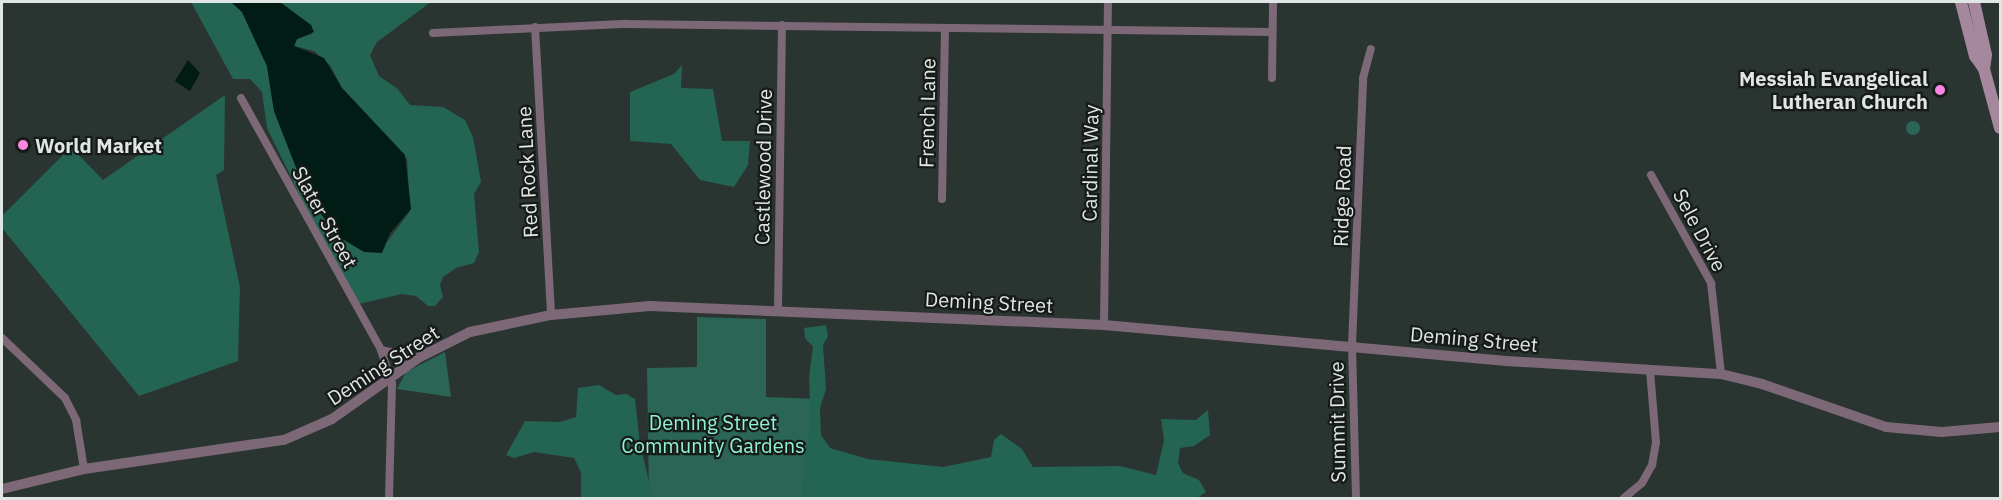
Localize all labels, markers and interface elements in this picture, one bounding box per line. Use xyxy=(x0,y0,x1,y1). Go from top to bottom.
street label: French Lane xyxy=(914,58,940,168)
place label: Messiah Evangelical Lutheran Church xyxy=(1739,66,1928,113)
marker: Messiah Evangelical Lutheran Church xyxy=(1933,83,1947,97)
street label: Castlewood Drive xyxy=(750,89,776,245)
street label: Cardinal Way xyxy=(1077,104,1103,222)
street label: Red Rock Lane xyxy=(512,106,542,238)
place label: World Market xyxy=(35,133,162,157)
marker: World Market xyxy=(16,138,30,152)
street label: Ridge Road xyxy=(1328,145,1356,247)
street label: Slater Street xyxy=(287,162,363,272)
street label: Sele Drive xyxy=(1668,185,1732,275)
street label: Deming Street xyxy=(924,287,1054,317)
street label: Deming Street xyxy=(323,320,443,410)
street label: Deming Street xyxy=(1409,321,1539,357)
street label: Summit Drive xyxy=(1324,361,1350,483)
park label: Deming Street Community Gardens xyxy=(621,410,805,457)

